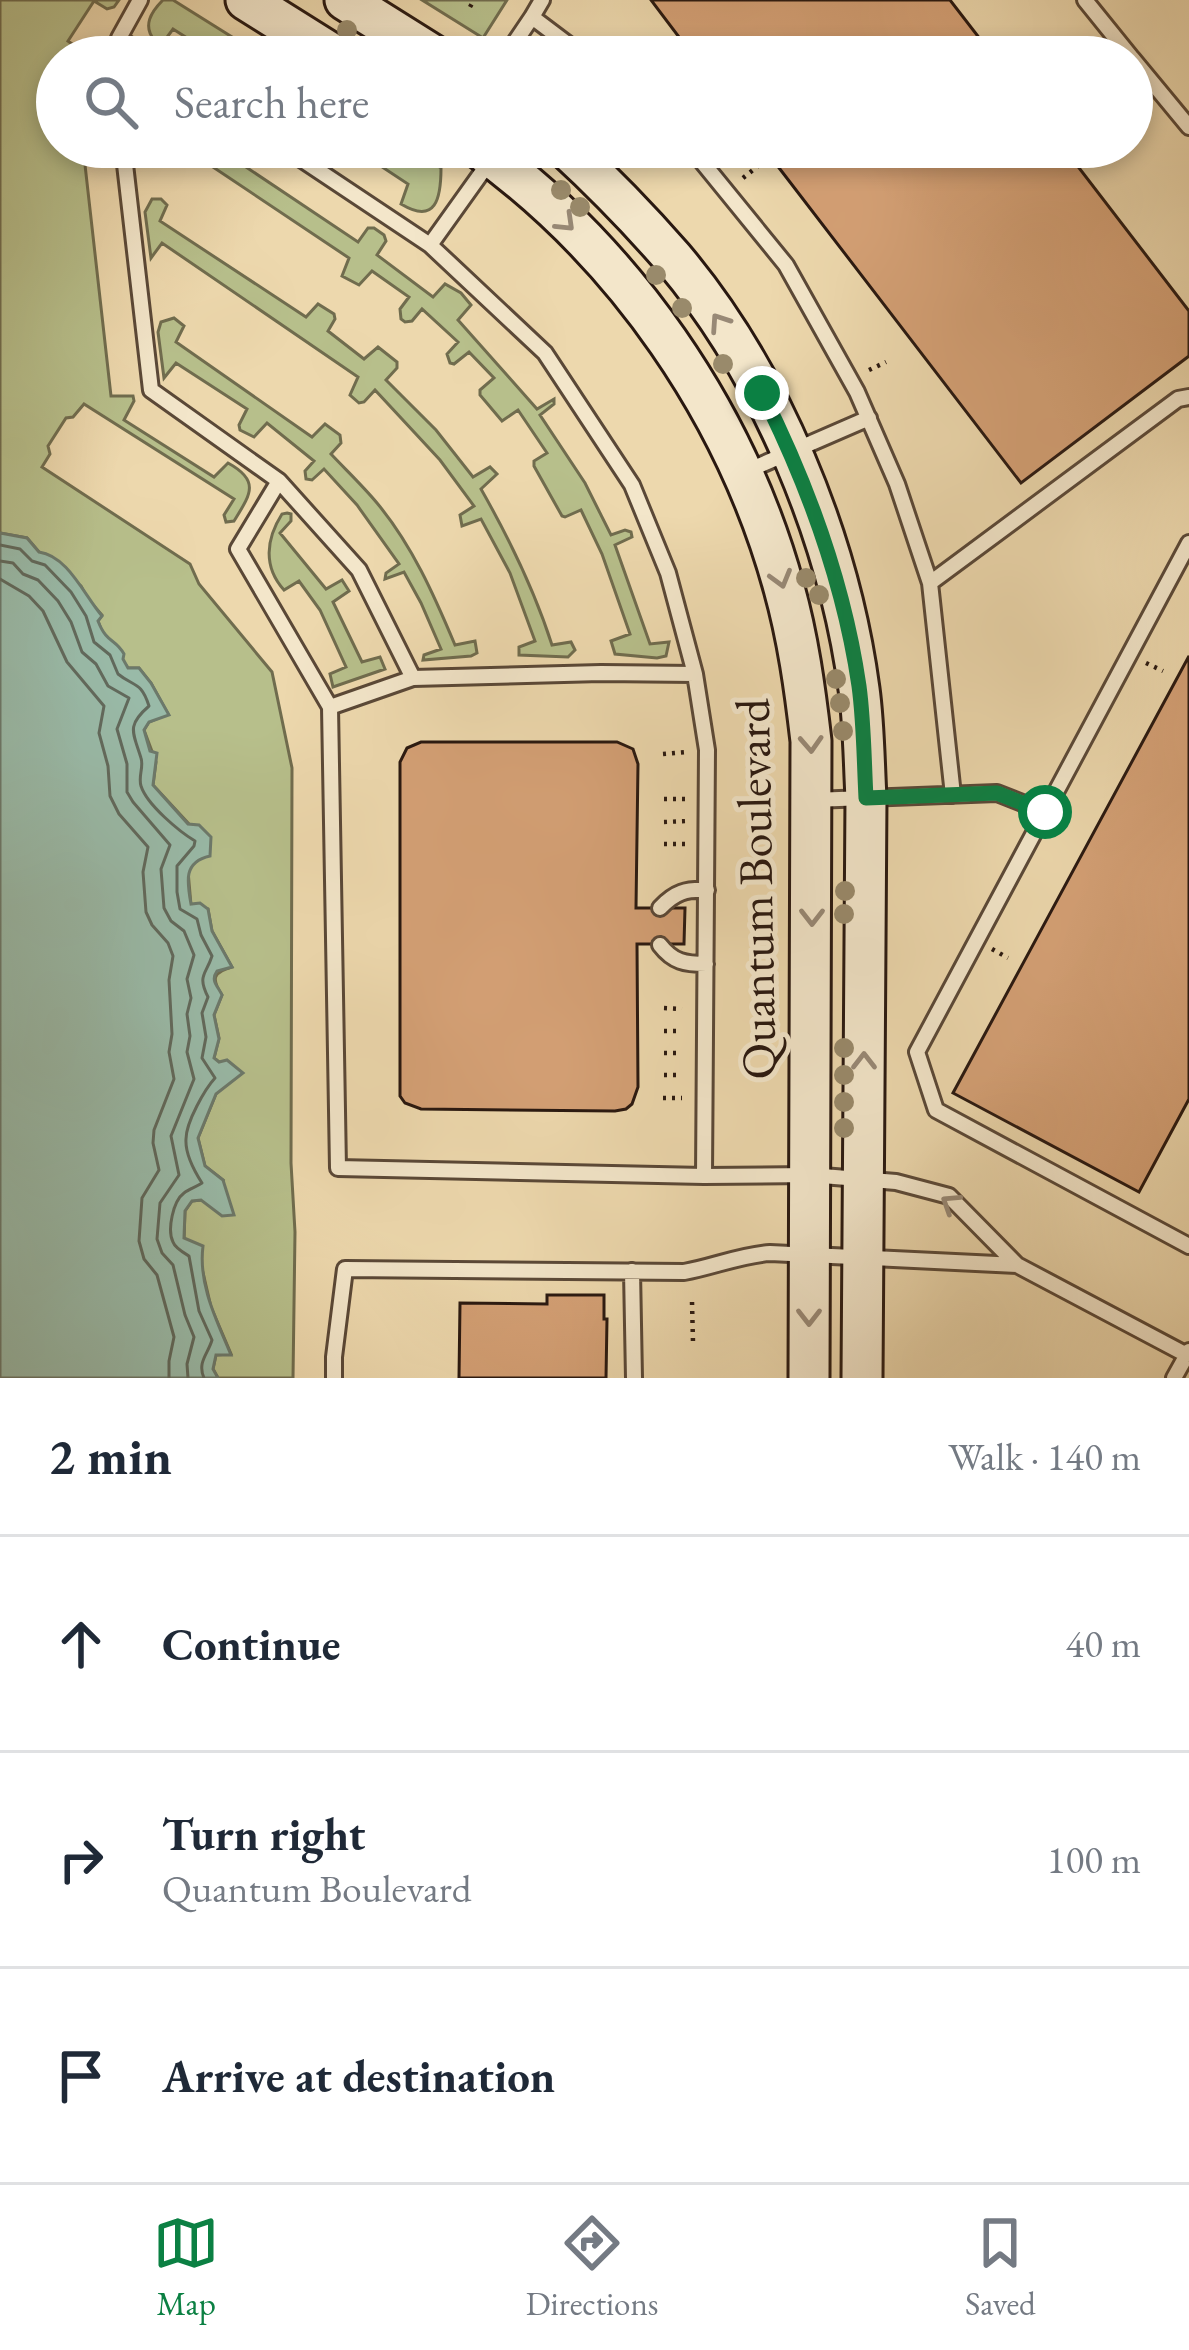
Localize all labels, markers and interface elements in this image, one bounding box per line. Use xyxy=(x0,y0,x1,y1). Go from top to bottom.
search box xyxy=(36,36,1153,168)
icon: search xyxy=(78,69,144,135)
text: Search here xyxy=(174,73,369,131)
one-way arrow xyxy=(552,209,574,231)
one-way arrow xyxy=(711,313,733,335)
route end xyxy=(735,366,789,420)
one-way arrow xyxy=(767,568,792,589)
street label: Quantum Boulevard xyxy=(721,697,789,1080)
one-way arrow xyxy=(797,735,823,754)
route start xyxy=(1018,785,1072,839)
one-way arrow xyxy=(799,909,825,927)
one-way arrow xyxy=(851,1051,877,1069)
one-way arrow xyxy=(941,1196,963,1218)
one-way arrow xyxy=(796,1309,822,1327)
text: 2 min xyxy=(48,1423,172,1489)
text: Walk · 140 m xyxy=(948,1431,1141,1482)
icon: ahead xyxy=(48,1611,114,1677)
text: Continue xyxy=(162,1615,340,1673)
text: 40 m xyxy=(1065,1618,1141,1669)
text: Turn right xyxy=(162,1805,365,1863)
icon: right xyxy=(48,1827,114,1893)
text: 100 m xyxy=(1047,1834,1141,1885)
text: Quantum Boulevard xyxy=(162,1863,472,1914)
icon: arrive xyxy=(48,2043,114,2109)
text: Arrive at destination xyxy=(162,2047,555,2105)
tab: Map xyxy=(153,2210,219,2325)
tab: Directions xyxy=(526,2210,659,2325)
tab: Saved xyxy=(965,2210,1036,2325)

